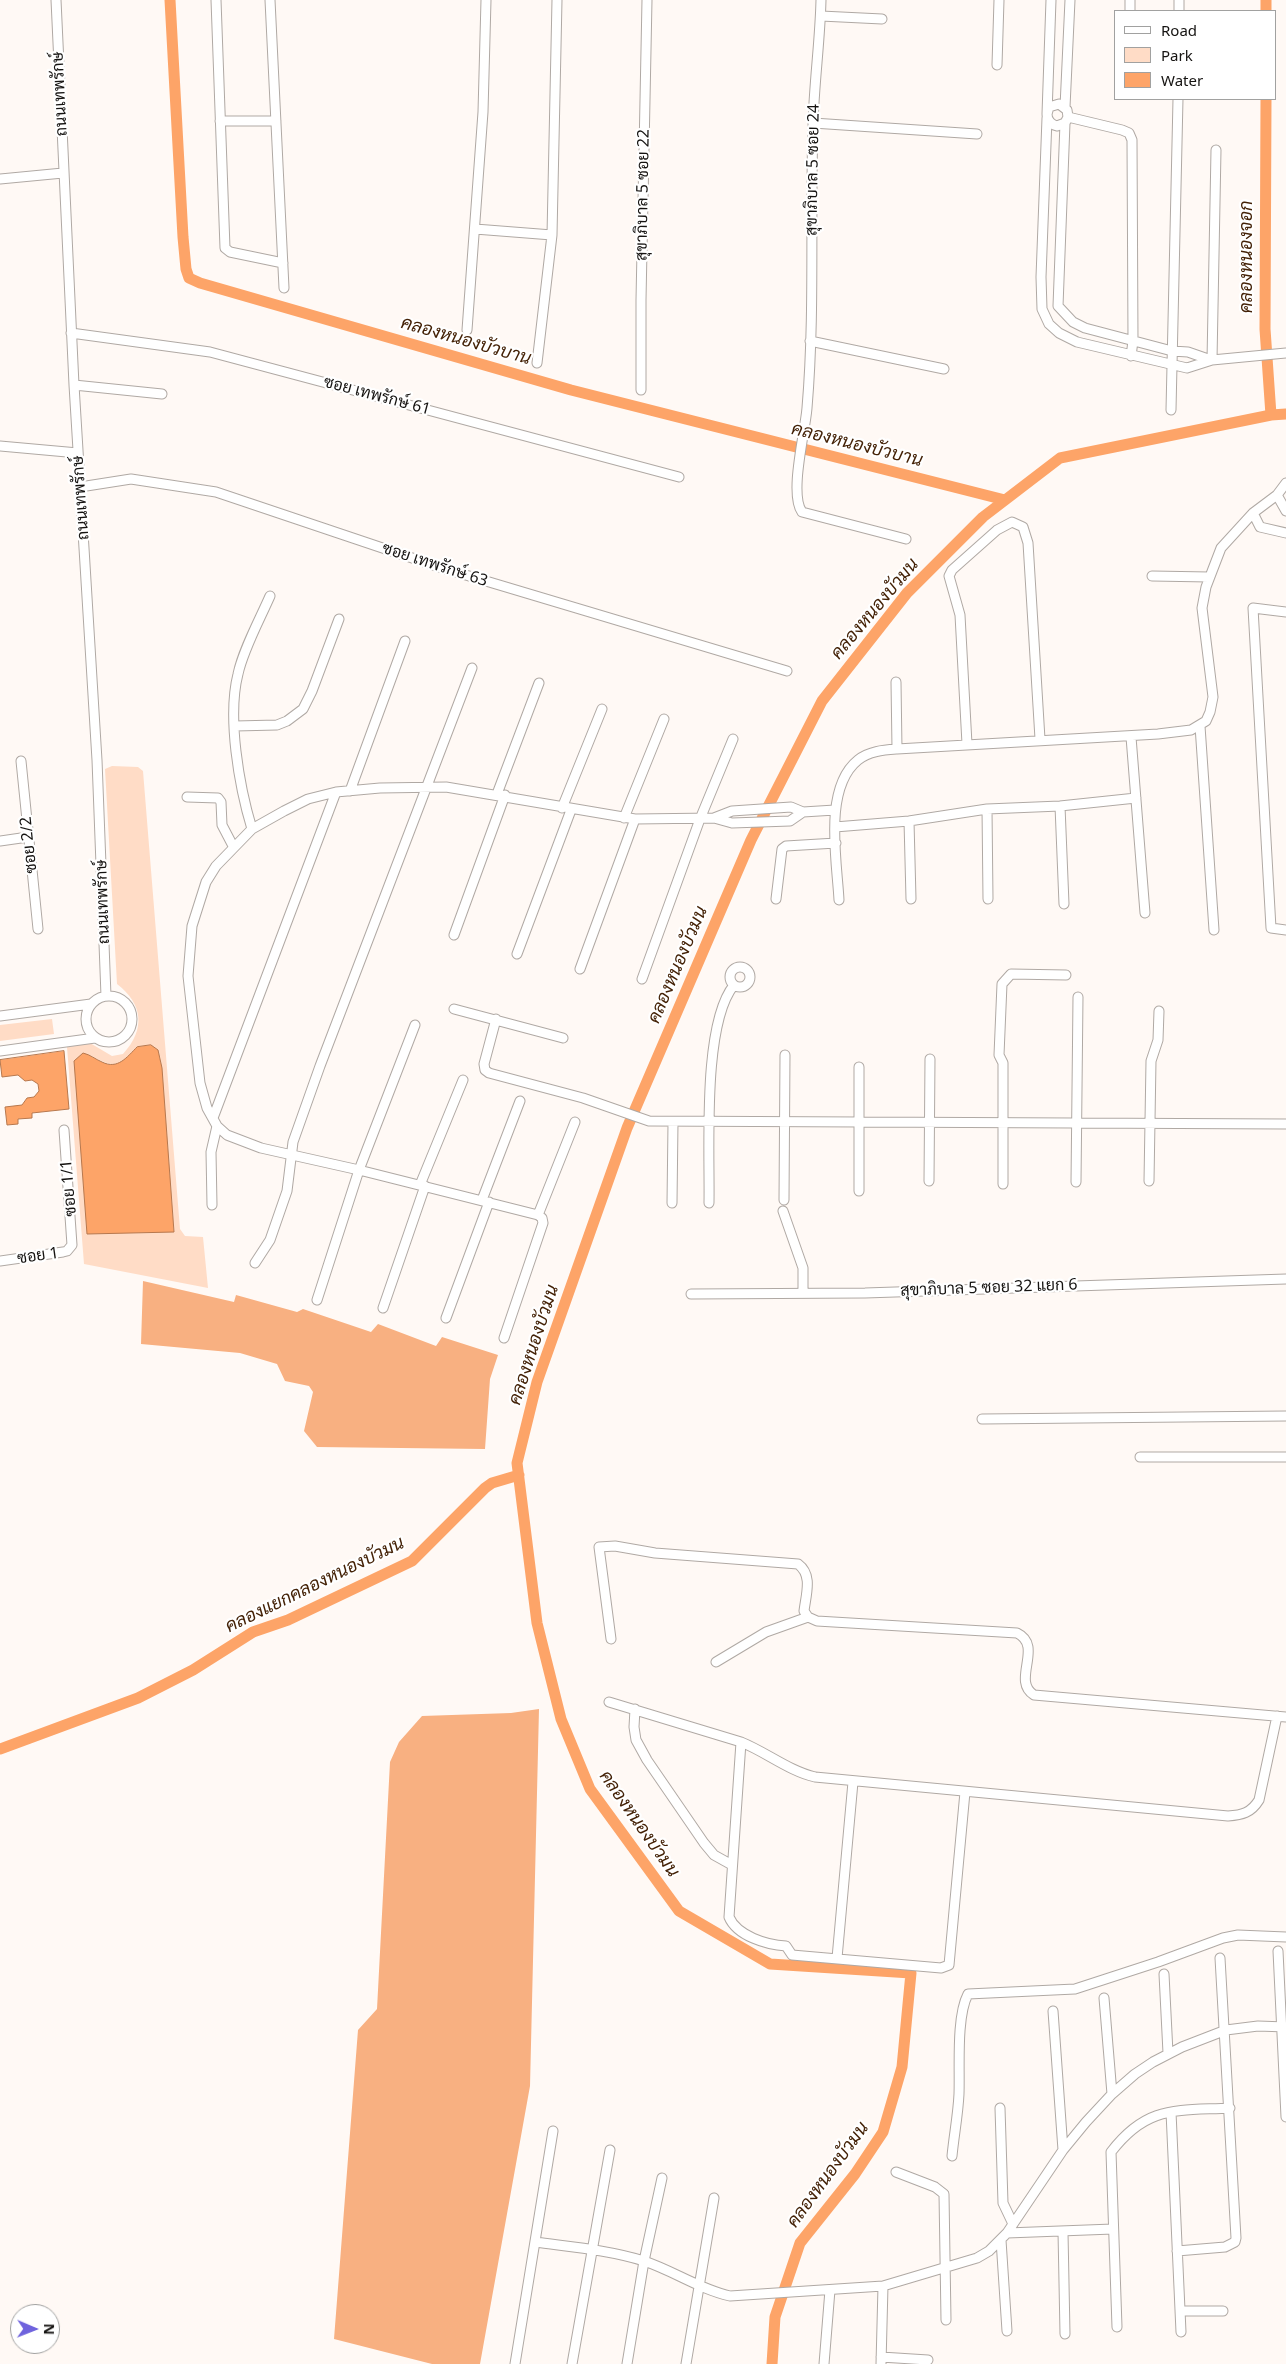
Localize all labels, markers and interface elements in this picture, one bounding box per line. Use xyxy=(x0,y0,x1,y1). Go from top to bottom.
legend xyxy=(1114,10,1276,100)
text: Road xyxy=(1161,20,1197,40)
text: Park xyxy=(1161,45,1193,65)
street label: ถนนเทพรักษ์ xyxy=(48,51,72,137)
text: Water xyxy=(1161,70,1203,90)
street label: สุขาภิบาล 5 ซอย 24 xyxy=(802,104,824,236)
street label: สุขาภิบาล 5 ซอย 22 xyxy=(632,129,654,261)
water label: คลองหนองจอก xyxy=(1236,201,1258,313)
water label: คลองหนองบัวบาน xyxy=(398,312,534,370)
street label: ซอย เทพรักษ์ 61 xyxy=(321,373,433,419)
water label: คลองหนองบัวบาน xyxy=(789,418,925,472)
street label: ถนนเทพรักษ์ xyxy=(68,455,94,541)
street label: ซอย เทพรักษ์ 63 xyxy=(380,539,490,591)
water label: คลองหนองบัวมน xyxy=(827,554,923,664)
street label: ซอย 2/2 xyxy=(16,816,42,874)
street label: ถนนเทพรักษ์ xyxy=(92,859,114,945)
water label: คลองหนองบัวมน xyxy=(644,903,712,1027)
street label: ซอย 1/1 xyxy=(57,1159,81,1217)
street label: ซอย 1 xyxy=(16,1244,60,1268)
street label: สุขาภิบาล 5 ซอย 32 แยก 6 xyxy=(900,1275,1078,1301)
water label: คลองหนองบัวมน xyxy=(504,1282,564,1408)
water label: คลองแยกคลองหนองบัวมน xyxy=(222,1532,408,1638)
water label: คลองหนองบัวมน xyxy=(594,1767,684,1881)
water label: คลองหนองบัวมน xyxy=(783,2118,873,2232)
north arrow xyxy=(10,2304,60,2354)
text: N xyxy=(40,2323,59,2335)

